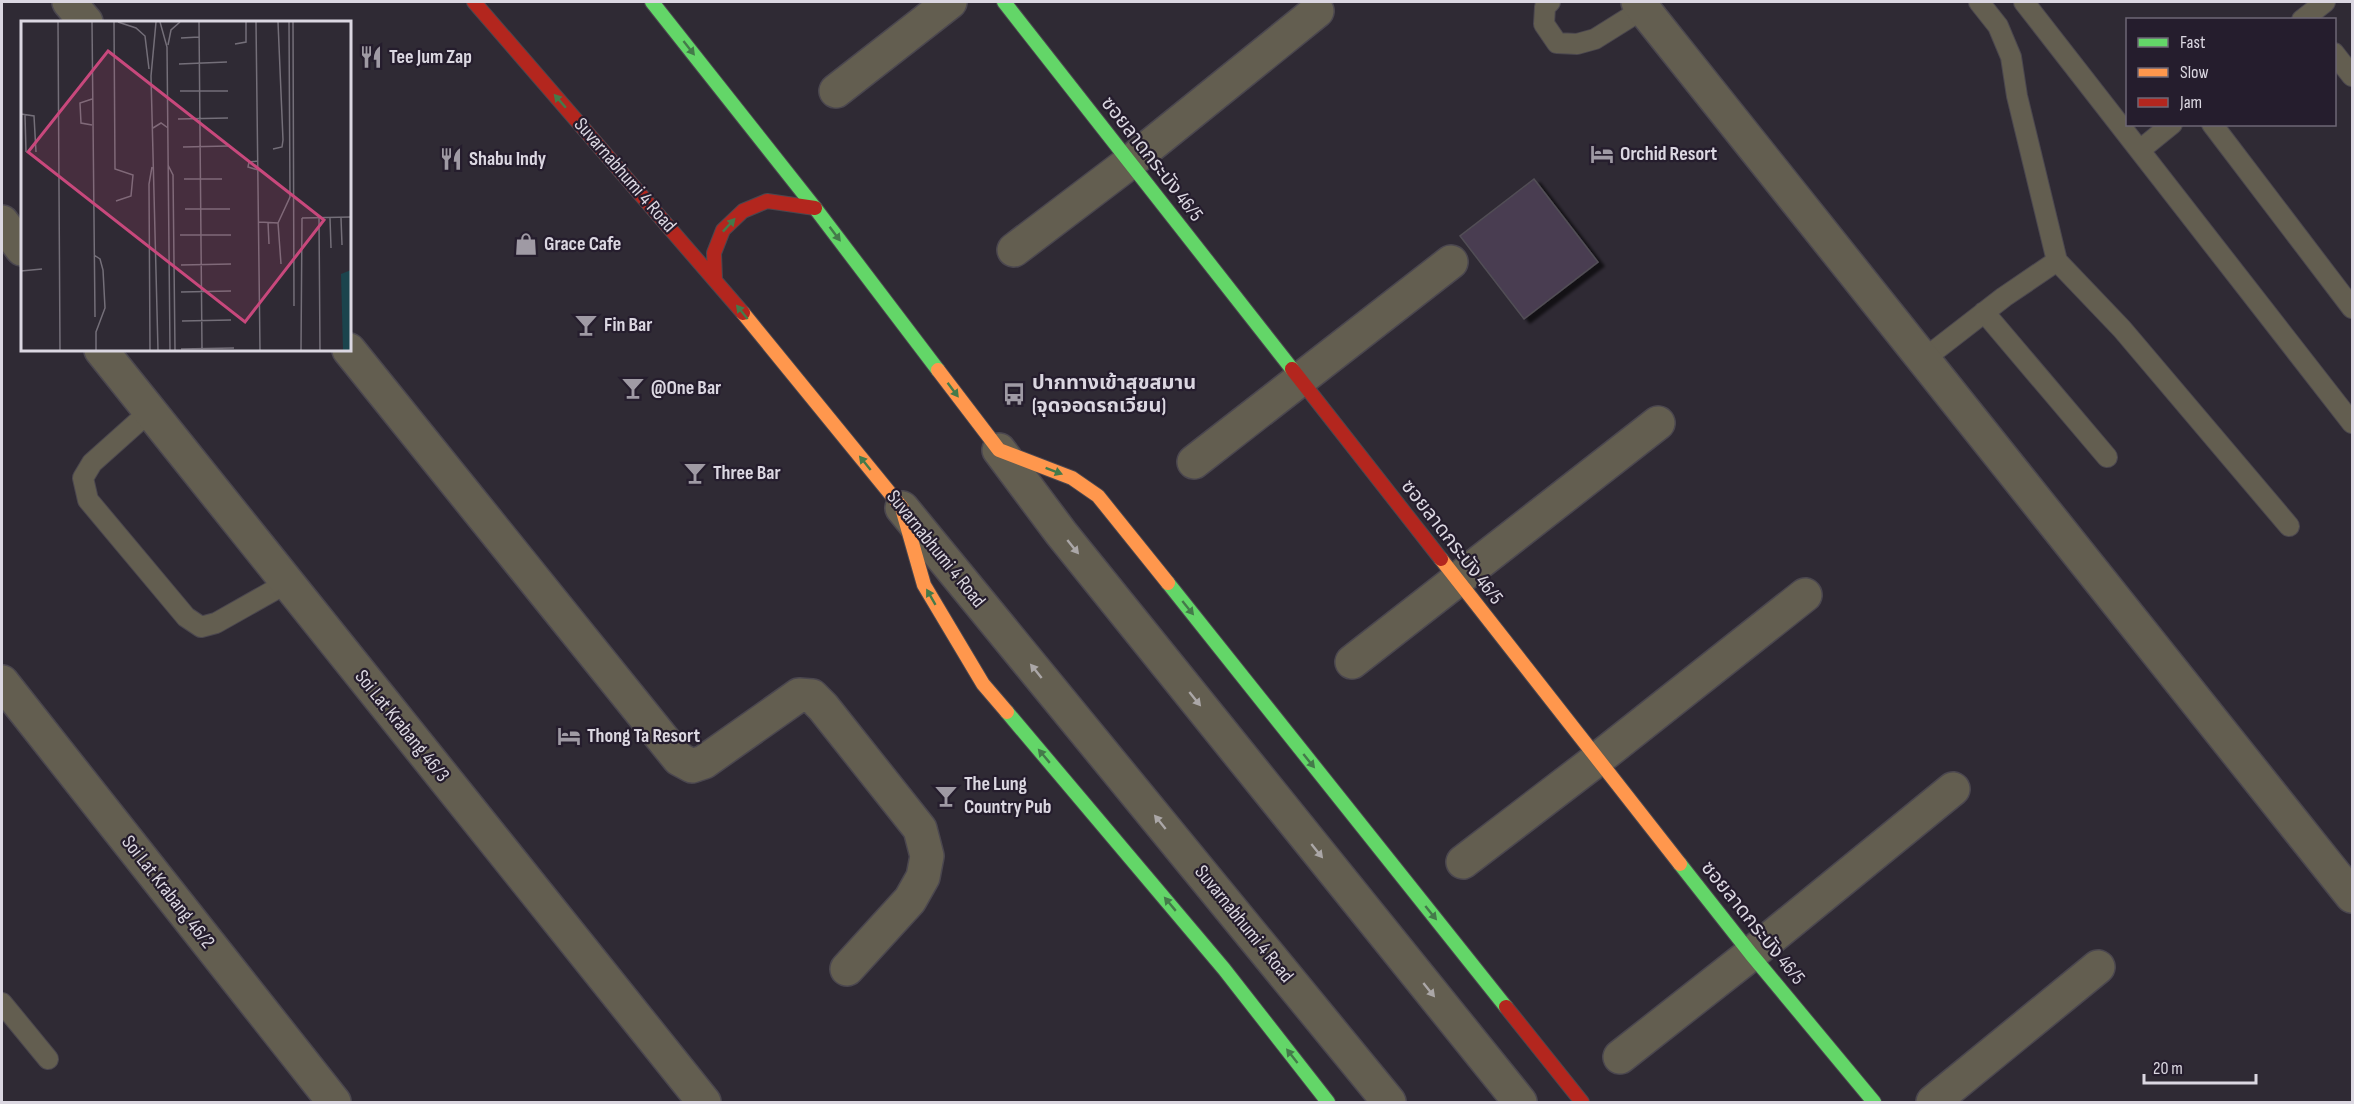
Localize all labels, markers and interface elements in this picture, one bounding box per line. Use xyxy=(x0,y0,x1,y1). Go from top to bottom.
legend xyxy=(2126,18,2336,126)
inset map xyxy=(21,21,351,351)
text: Fast xyxy=(2180,32,2206,53)
one-way arrow xyxy=(682,40,695,56)
restaurant icon: Tee Jum Zap xyxy=(358,44,384,70)
place label: Tee Jum Zap xyxy=(389,45,472,69)
text: Slow xyxy=(2180,62,2209,83)
street label: ซอยลาดกระบัง 46/5 xyxy=(1096,92,1208,226)
text: Jam xyxy=(2179,92,2202,113)
one-way arrow xyxy=(554,94,567,109)
street label: Suvarnabhumi 4 Road xyxy=(569,113,681,237)
hotel icon: Orchid Resort xyxy=(1589,141,1615,167)
place label: Orchid Resort xyxy=(1620,142,1718,166)
restaurant icon: Shabu Indy xyxy=(438,146,464,172)
place label: Shabu Indy xyxy=(469,147,547,171)
one-way arrow xyxy=(722,217,736,232)
one-way arrow xyxy=(829,226,841,242)
shop icon: Grace Cafe xyxy=(513,231,539,257)
place label: Grace Cafe xyxy=(544,232,621,256)
one-way arrow xyxy=(736,305,749,320)
bar icon: Fin Bar xyxy=(573,312,599,338)
place label: Fin Bar xyxy=(604,313,652,337)
place label: ปากทางเข้าสุขสมาน (จุดจอดรถเวียน) xyxy=(1032,371,1196,418)
bar icon: @One Bar xyxy=(620,375,646,401)
place label: @One Bar xyxy=(651,376,721,400)
one-way arrow xyxy=(947,381,959,397)
bus stop icon: ปากทางเข้าสุขสมาน (จุดจอดรถเวียน) xyxy=(1001,381,1027,407)
one-way arrow xyxy=(859,455,872,471)
bar icon: Three Bar xyxy=(682,460,708,486)
place label: Three Bar xyxy=(713,461,781,485)
one-way arrow xyxy=(1045,466,1063,476)
street label: ซอยลาดกระบัง 46/5 xyxy=(1396,475,1508,609)
street label: Suvarnabhumi 4 Road xyxy=(881,486,991,612)
one-way arrow xyxy=(1066,539,1079,555)
one-way arrow xyxy=(926,589,937,605)
one-way arrow xyxy=(1181,600,1194,616)
one-way arrow xyxy=(1030,664,1043,679)
street label: Soi Lat Krabang 46/3 xyxy=(349,665,455,787)
one-way arrow xyxy=(1188,691,1201,707)
hotel icon: Thong Ta Resort xyxy=(556,723,582,749)
place label: Thong Ta Resort xyxy=(587,724,700,748)
one-way arrow xyxy=(1038,749,1051,764)
one-way arrow xyxy=(1303,753,1316,769)
place label: The Lung Country Pub xyxy=(964,772,1051,819)
bar icon: The Lung Country Pub xyxy=(933,783,959,809)
one-way arrow xyxy=(1154,814,1166,829)
street label: Soi Lat Krabang 46/2 xyxy=(116,831,220,953)
one-way arrow xyxy=(1310,843,1323,859)
street label: ซอยลาดกระบัง 46/5 xyxy=(1696,856,1810,990)
street label: Suvarnabhumi 4 Road xyxy=(1189,861,1299,987)
one-way arrow xyxy=(1164,897,1177,912)
one-way arrow xyxy=(1424,905,1437,921)
one-way arrow xyxy=(1422,982,1435,997)
scale bar xyxy=(2144,1047,2256,1085)
one-way arrow xyxy=(1287,1049,1299,1064)
text: 20 m xyxy=(2153,1058,2183,1079)

